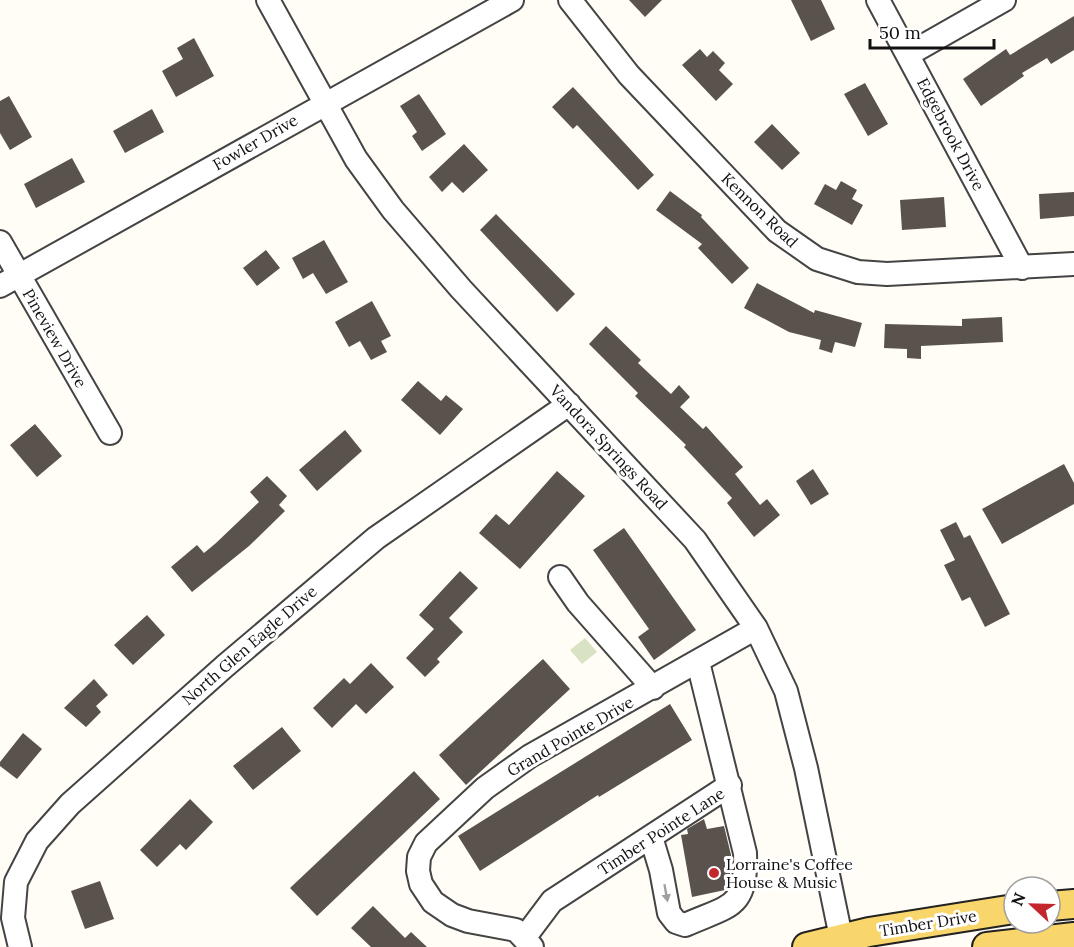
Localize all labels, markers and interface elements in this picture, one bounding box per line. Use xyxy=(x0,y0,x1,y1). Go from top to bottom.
scale bar xyxy=(870,12,994,50)
text: 50 m xyxy=(879,21,921,44)
street label: Edgebrook Drive xyxy=(913,74,989,194)
street label: Fowler Drive xyxy=(209,109,301,174)
street label: Kennon Road xyxy=(717,168,803,252)
street label: Pineview Drive xyxy=(19,285,92,391)
street label: Vandora Springs Road xyxy=(545,380,672,514)
street label: North Glen Eagle Drive xyxy=(177,581,321,709)
street label: Grand Pointe Drive xyxy=(503,691,637,780)
street label: Timber Pointe Lane xyxy=(594,783,728,879)
place label: Lorraine's Coffee House & Music xyxy=(726,854,853,892)
marker: Lorraine's Coffee House & Music xyxy=(707,866,721,880)
north arrow xyxy=(1002,875,1062,935)
one-way arrow xyxy=(661,884,670,903)
text: N xyxy=(1007,890,1030,909)
street label: Timber Drive xyxy=(878,905,978,941)

